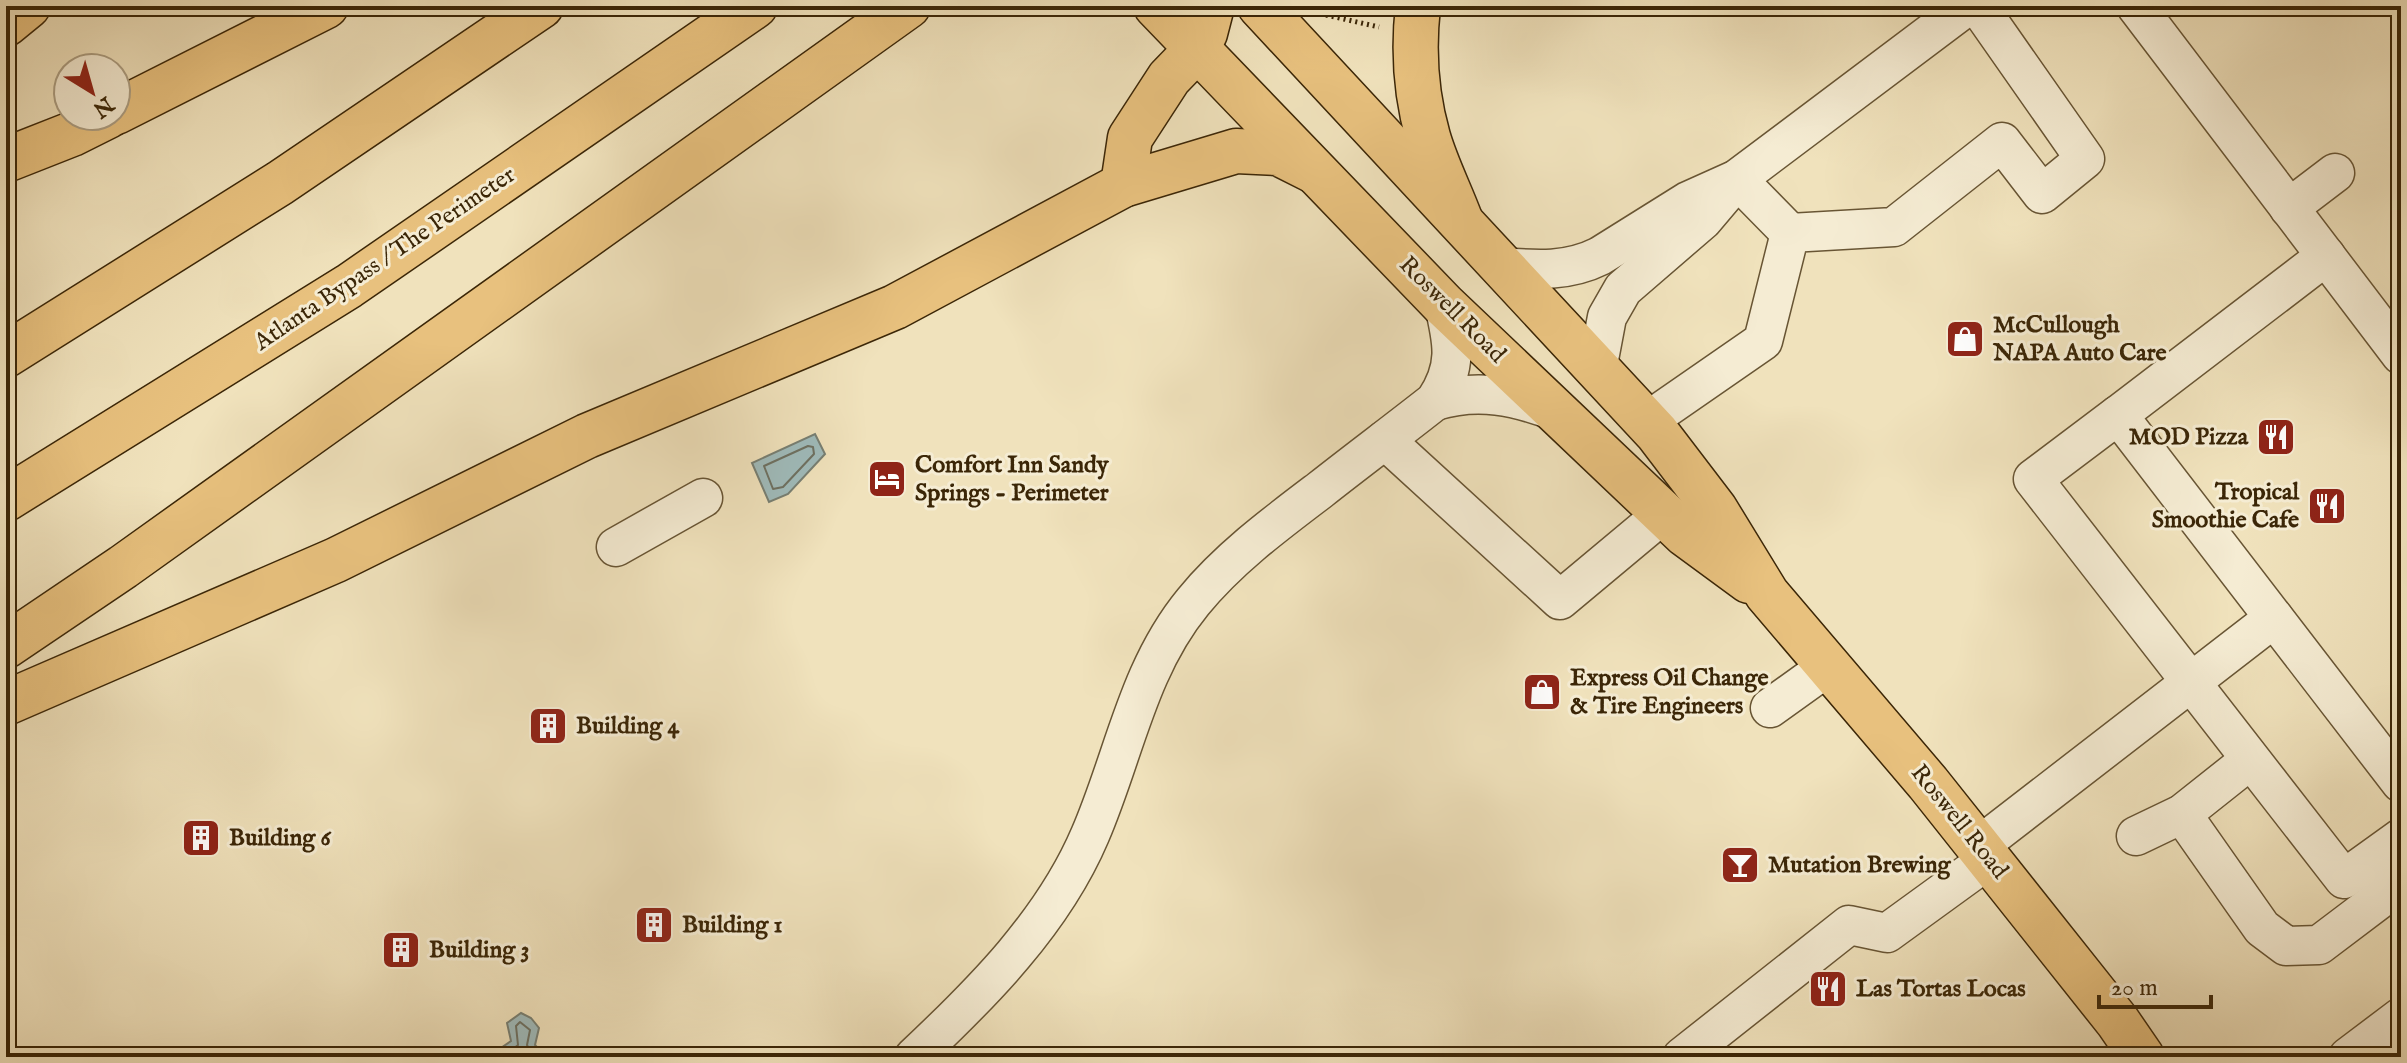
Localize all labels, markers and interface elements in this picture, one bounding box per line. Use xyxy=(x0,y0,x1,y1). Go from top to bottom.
north arrow xyxy=(52,52,132,132)
text: N xyxy=(87,89,120,123)
street label: Atlanta Bypass / The Perimeter xyxy=(248,160,522,359)
street label: Roswell Road xyxy=(1392,250,1512,370)
place label: McCullough NAPA Auto Care xyxy=(1992,310,2167,369)
shop icon: McCullough NAPA Auto Care xyxy=(1944,318,1986,360)
restaurant icon: MOD Pizza xyxy=(2255,416,2297,458)
place label: MOD Pizza xyxy=(2129,422,2249,453)
place label: Comfort Inn Sandy Springs - Perimeter xyxy=(915,450,1110,509)
hotel icon: Comfort Inn Sandy Springs - Perimeter xyxy=(866,458,908,500)
place label: Tropical Smoothie Cafe xyxy=(2152,477,2299,536)
restaurant icon: Tropical Smoothie Cafe xyxy=(2306,485,2348,527)
place label: Express Oil Change & Tire Engineers xyxy=(1570,663,1768,722)
shop icon: Express Oil Change & Tire Engineers xyxy=(1521,671,1563,713)
building icon: Building 4 xyxy=(527,705,569,747)
place label: Building 4 xyxy=(576,711,680,742)
street label: Roswell Road xyxy=(1903,758,2015,886)
building icon: Building 6 xyxy=(180,817,222,859)
place label: Building 6 xyxy=(229,823,331,854)
bar icon: Mutation Brewing xyxy=(1719,844,1761,886)
place label: Mutation Brewing xyxy=(1768,850,1951,881)
building icon: Building 1 xyxy=(633,904,675,946)
place label: Building 1 xyxy=(682,910,782,941)
building icon: Building 3 xyxy=(380,929,422,971)
place label: Building 3 xyxy=(429,935,529,966)
scale bar xyxy=(2099,959,2211,1009)
restaurant icon: Las Tortas Locas xyxy=(1807,968,1849,1010)
text: 20 m xyxy=(2111,973,2158,1004)
place label: Las Tortas Locas xyxy=(1856,974,2026,1005)

